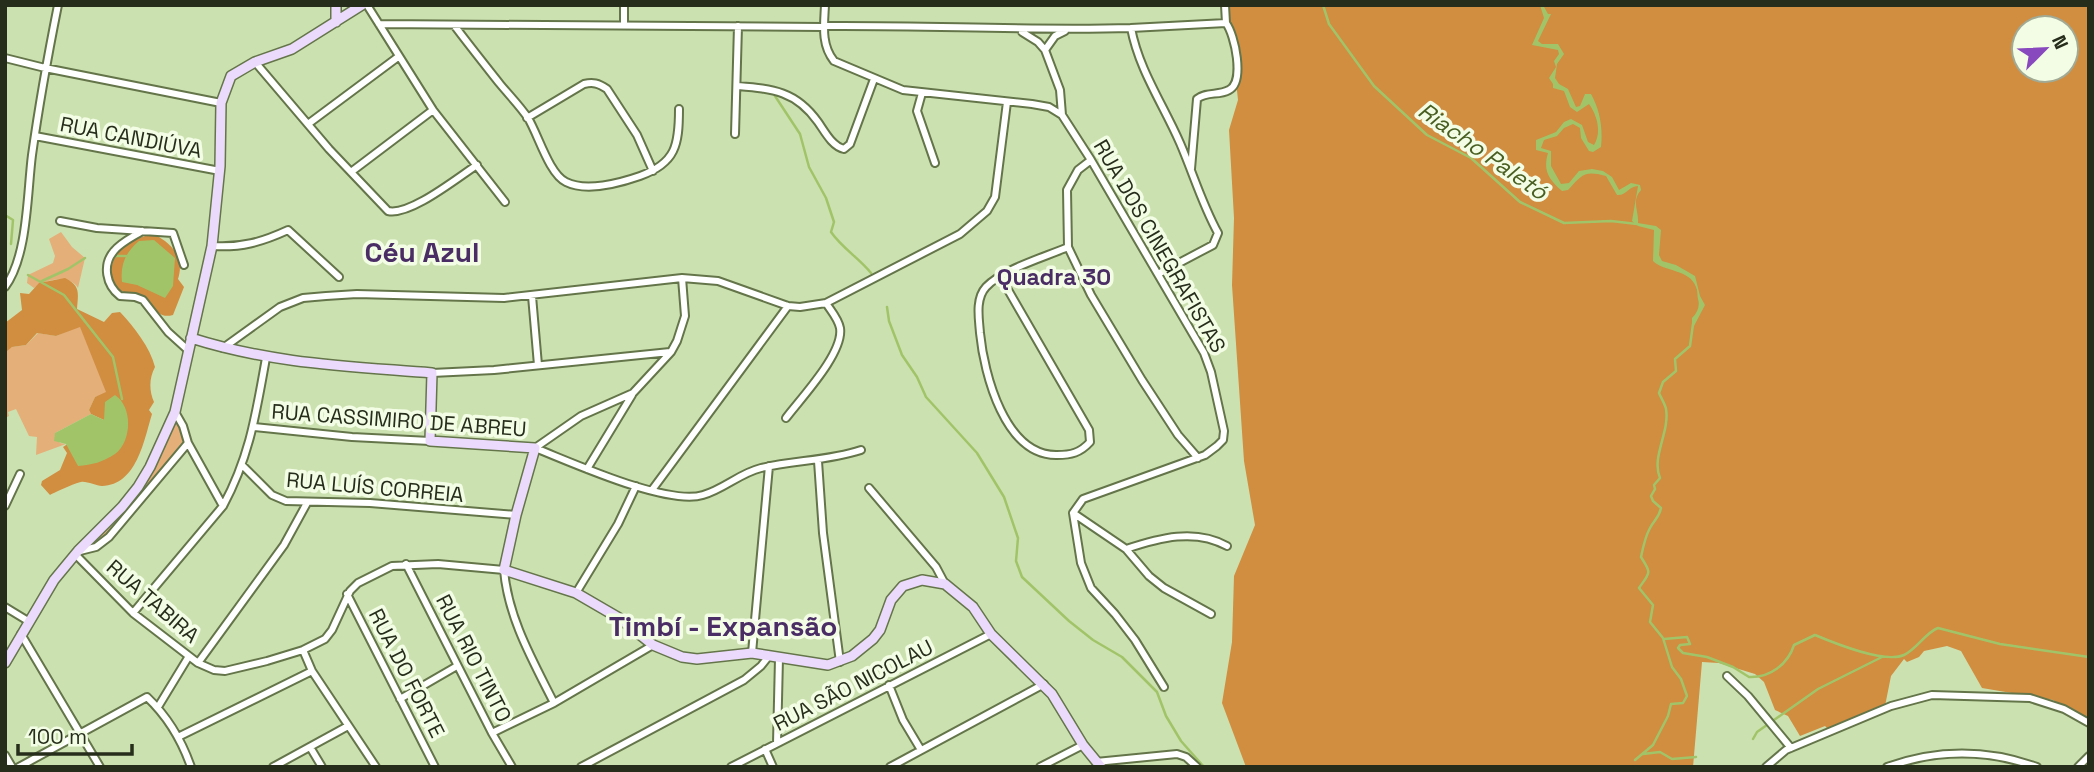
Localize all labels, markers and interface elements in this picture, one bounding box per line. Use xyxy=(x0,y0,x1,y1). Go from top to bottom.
north arrow xyxy=(2010,14,2080,84)
text: N xyxy=(2046,31,2074,53)
water label: Riacho Paletó xyxy=(1413,95,1554,207)
street label: RUA CANDIÚVA xyxy=(58,110,204,164)
street label: RUA DOS CINEGRAFISTAS xyxy=(1088,135,1232,357)
district label: Céu Azul xyxy=(364,234,480,270)
district label: Quadra 30 xyxy=(997,262,1111,292)
street label: RUA CASSIMIRO DE ABREU xyxy=(271,398,527,442)
street label: RUA LUÍS CORREIA xyxy=(285,466,465,508)
street label: RUA TABIRA xyxy=(101,553,205,649)
street label: RUA RIO TINTO xyxy=(430,590,518,726)
street label: RUA DO FORTE xyxy=(363,604,451,742)
district label: Timbí - Expansão xyxy=(609,608,837,644)
street label: RUA SÃO NICOLAU xyxy=(769,633,937,737)
scale bar xyxy=(18,712,131,756)
text: 100 m xyxy=(28,723,87,750)

